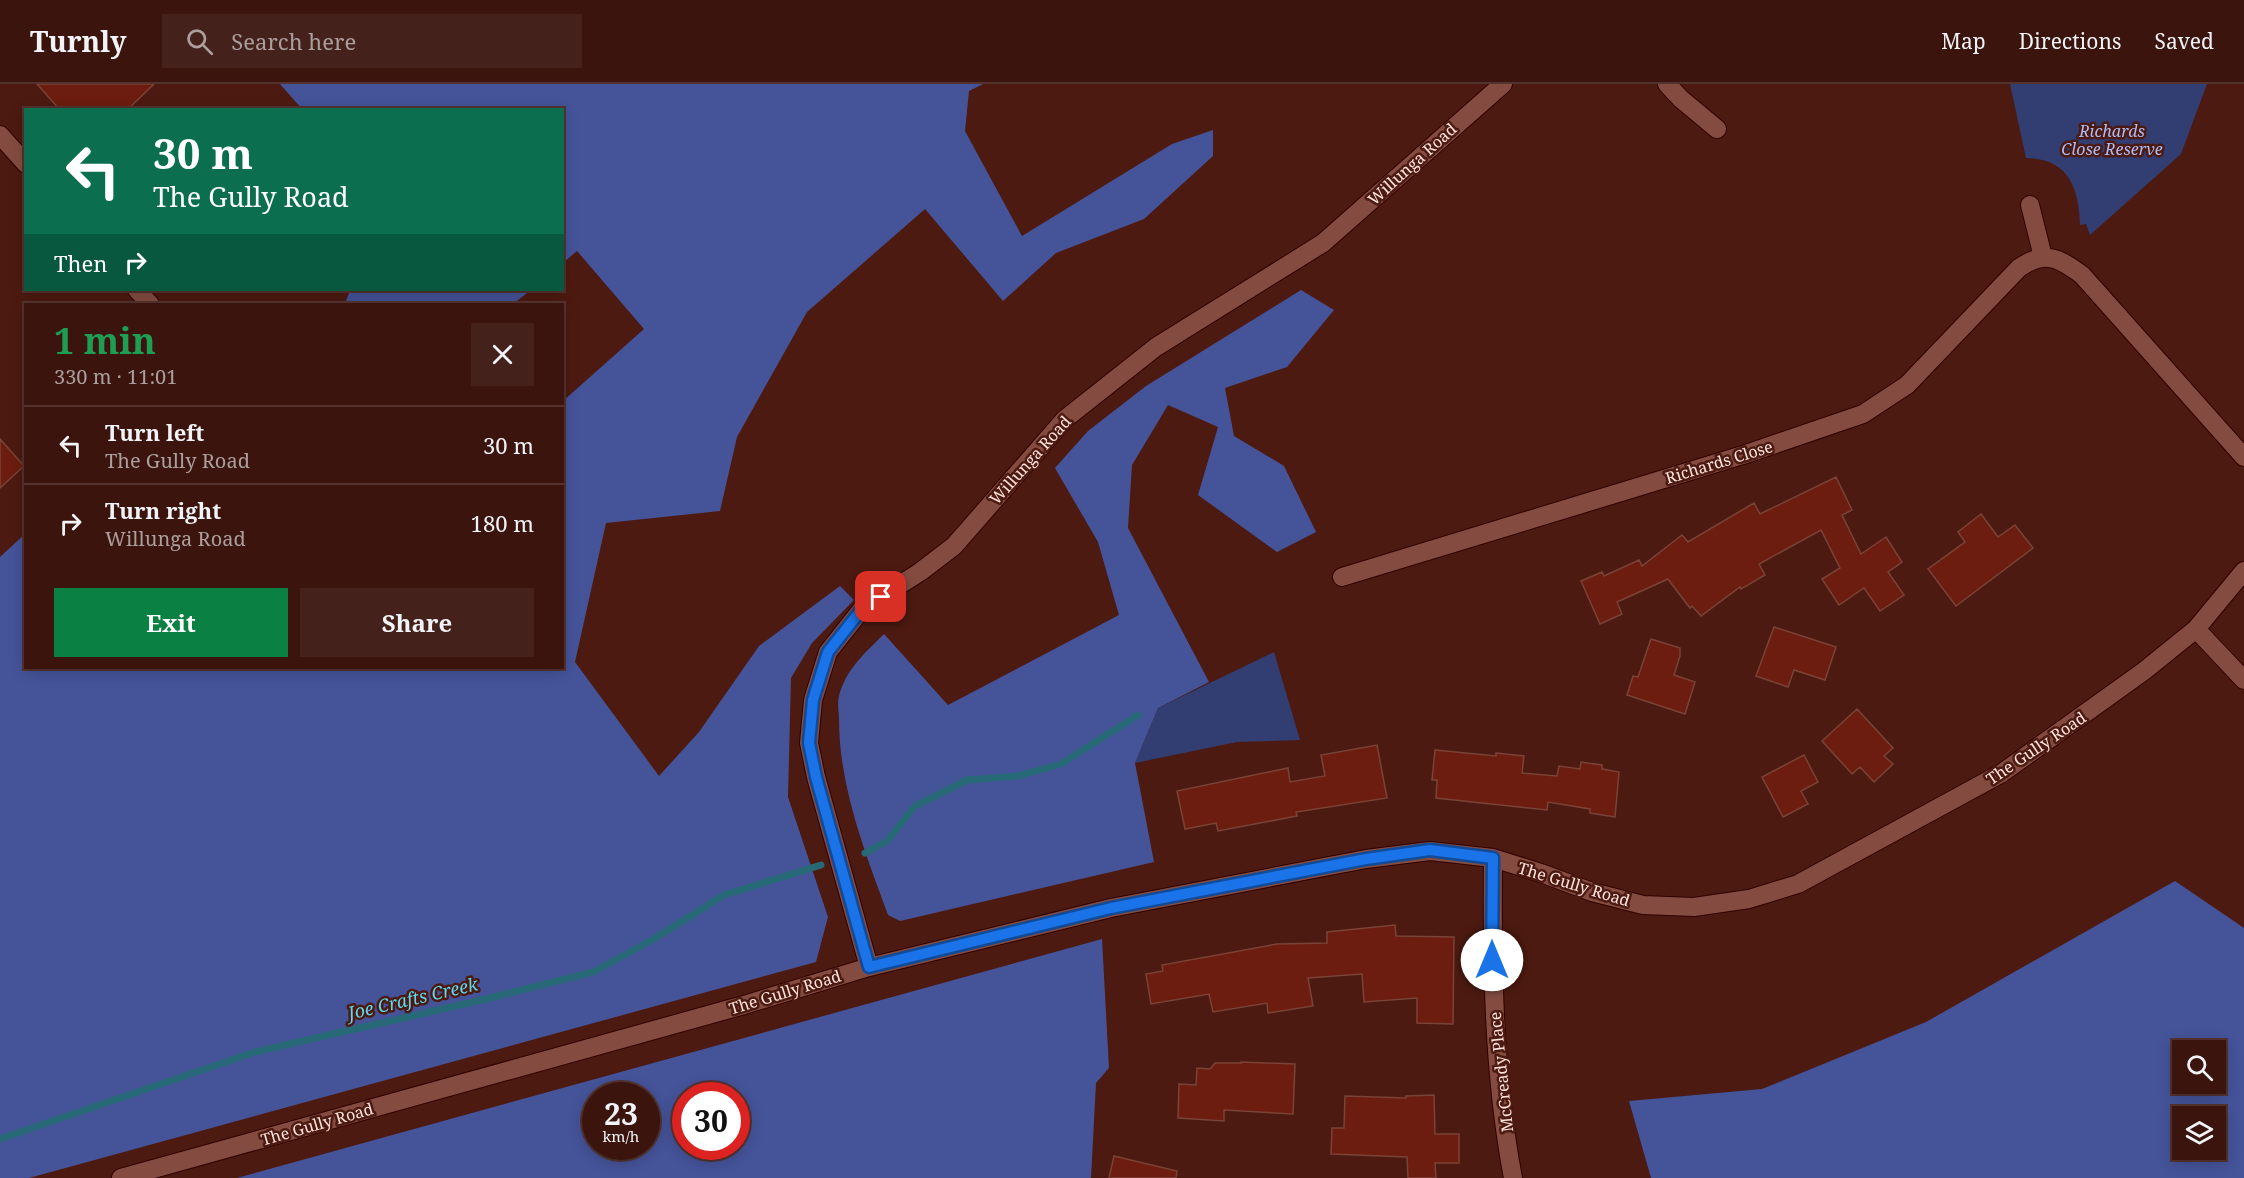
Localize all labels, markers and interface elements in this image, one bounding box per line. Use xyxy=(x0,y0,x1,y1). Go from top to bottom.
search box xyxy=(162,14,582,68)
text: Turnly xyxy=(30,22,126,60)
icon: search xyxy=(183,25,216,58)
text: Search here xyxy=(231,26,356,56)
text: Map xyxy=(1941,27,1986,55)
text: Directions xyxy=(2019,27,2121,55)
text: Saved xyxy=(2154,27,2214,55)
street label: Willunga Road xyxy=(1363,118,1461,210)
park label: Richards Close Reserve xyxy=(2061,120,2163,160)
text: 30 m xyxy=(153,124,253,181)
icon: left xyxy=(54,132,132,210)
text: The Gully Road xyxy=(153,178,349,215)
icon: right xyxy=(119,246,152,279)
text: Then xyxy=(54,248,107,278)
text: 1 min xyxy=(54,316,156,365)
button: close xyxy=(471,323,534,386)
text: 330 m · 11:01 xyxy=(54,363,177,390)
street label: Willunga Road xyxy=(984,411,1076,509)
text: Turn left xyxy=(105,417,204,447)
icon: left xyxy=(54,429,87,462)
text: 30 m xyxy=(483,430,534,460)
street label: Richards Close xyxy=(1663,435,1775,489)
text: The Gully Road xyxy=(105,447,250,474)
text: Turn right xyxy=(105,495,221,525)
icon: right xyxy=(54,507,87,540)
text: 180 m xyxy=(471,508,534,538)
text: Willunga Road xyxy=(105,525,246,552)
pin xyxy=(855,571,906,622)
icon: arrive xyxy=(864,580,897,613)
button: Exit xyxy=(54,588,288,657)
button: Share xyxy=(300,588,534,657)
street label: The Gully Road xyxy=(1982,706,2090,790)
street label: The Gully Road xyxy=(1515,857,1633,912)
position arrow xyxy=(1460,928,1524,992)
street label: The Gully Road xyxy=(726,964,844,1019)
water label: Joe Crafts Creek xyxy=(342,971,481,1025)
street label: McCready Place xyxy=(1484,1011,1518,1133)
map controls xyxy=(2172,1040,2226,1160)
button: search xyxy=(2172,1040,2226,1094)
speed limit sign: 30 xyxy=(672,1082,750,1160)
text: 23 xyxy=(604,1093,638,1134)
street label: The Gully Road xyxy=(258,1097,376,1151)
button: layers xyxy=(2172,1106,2226,1160)
text: km/h xyxy=(603,1126,639,1146)

